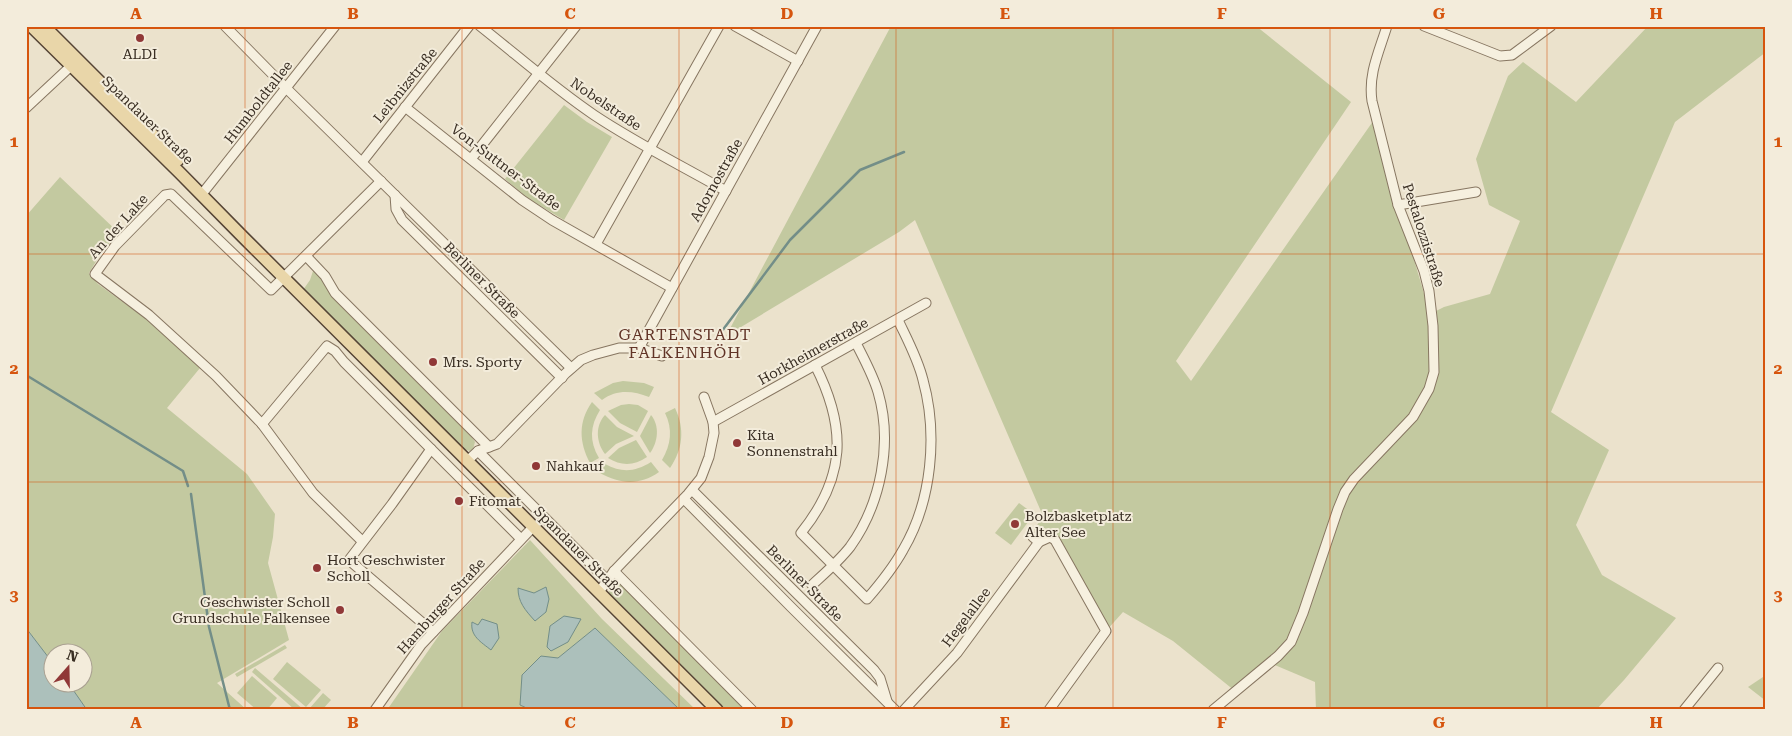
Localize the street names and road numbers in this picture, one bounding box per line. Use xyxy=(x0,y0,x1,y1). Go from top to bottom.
street label: Leibnizstraße xyxy=(370,44,440,126)
street label: Humboldtallee xyxy=(221,57,295,147)
street label: Spandauer Straße xyxy=(99,73,197,168)
street label: Nobelstraße xyxy=(568,74,645,134)
street label: Von-Suttner-Straße xyxy=(448,121,564,214)
street label: Adornostraße xyxy=(687,136,746,224)
street label: Pestalozzistraße xyxy=(1400,181,1448,289)
street label: An der Lake xyxy=(85,190,151,261)
street label: Berliner Straße xyxy=(441,239,524,322)
street label: Horkheimerstraße xyxy=(755,314,871,388)
street label: Spandauer Straße xyxy=(531,503,627,599)
street label: Berliner Straße xyxy=(764,542,847,625)
street label: Hamburger Straße xyxy=(394,555,488,657)
street label: Hegelallee xyxy=(938,584,994,650)

